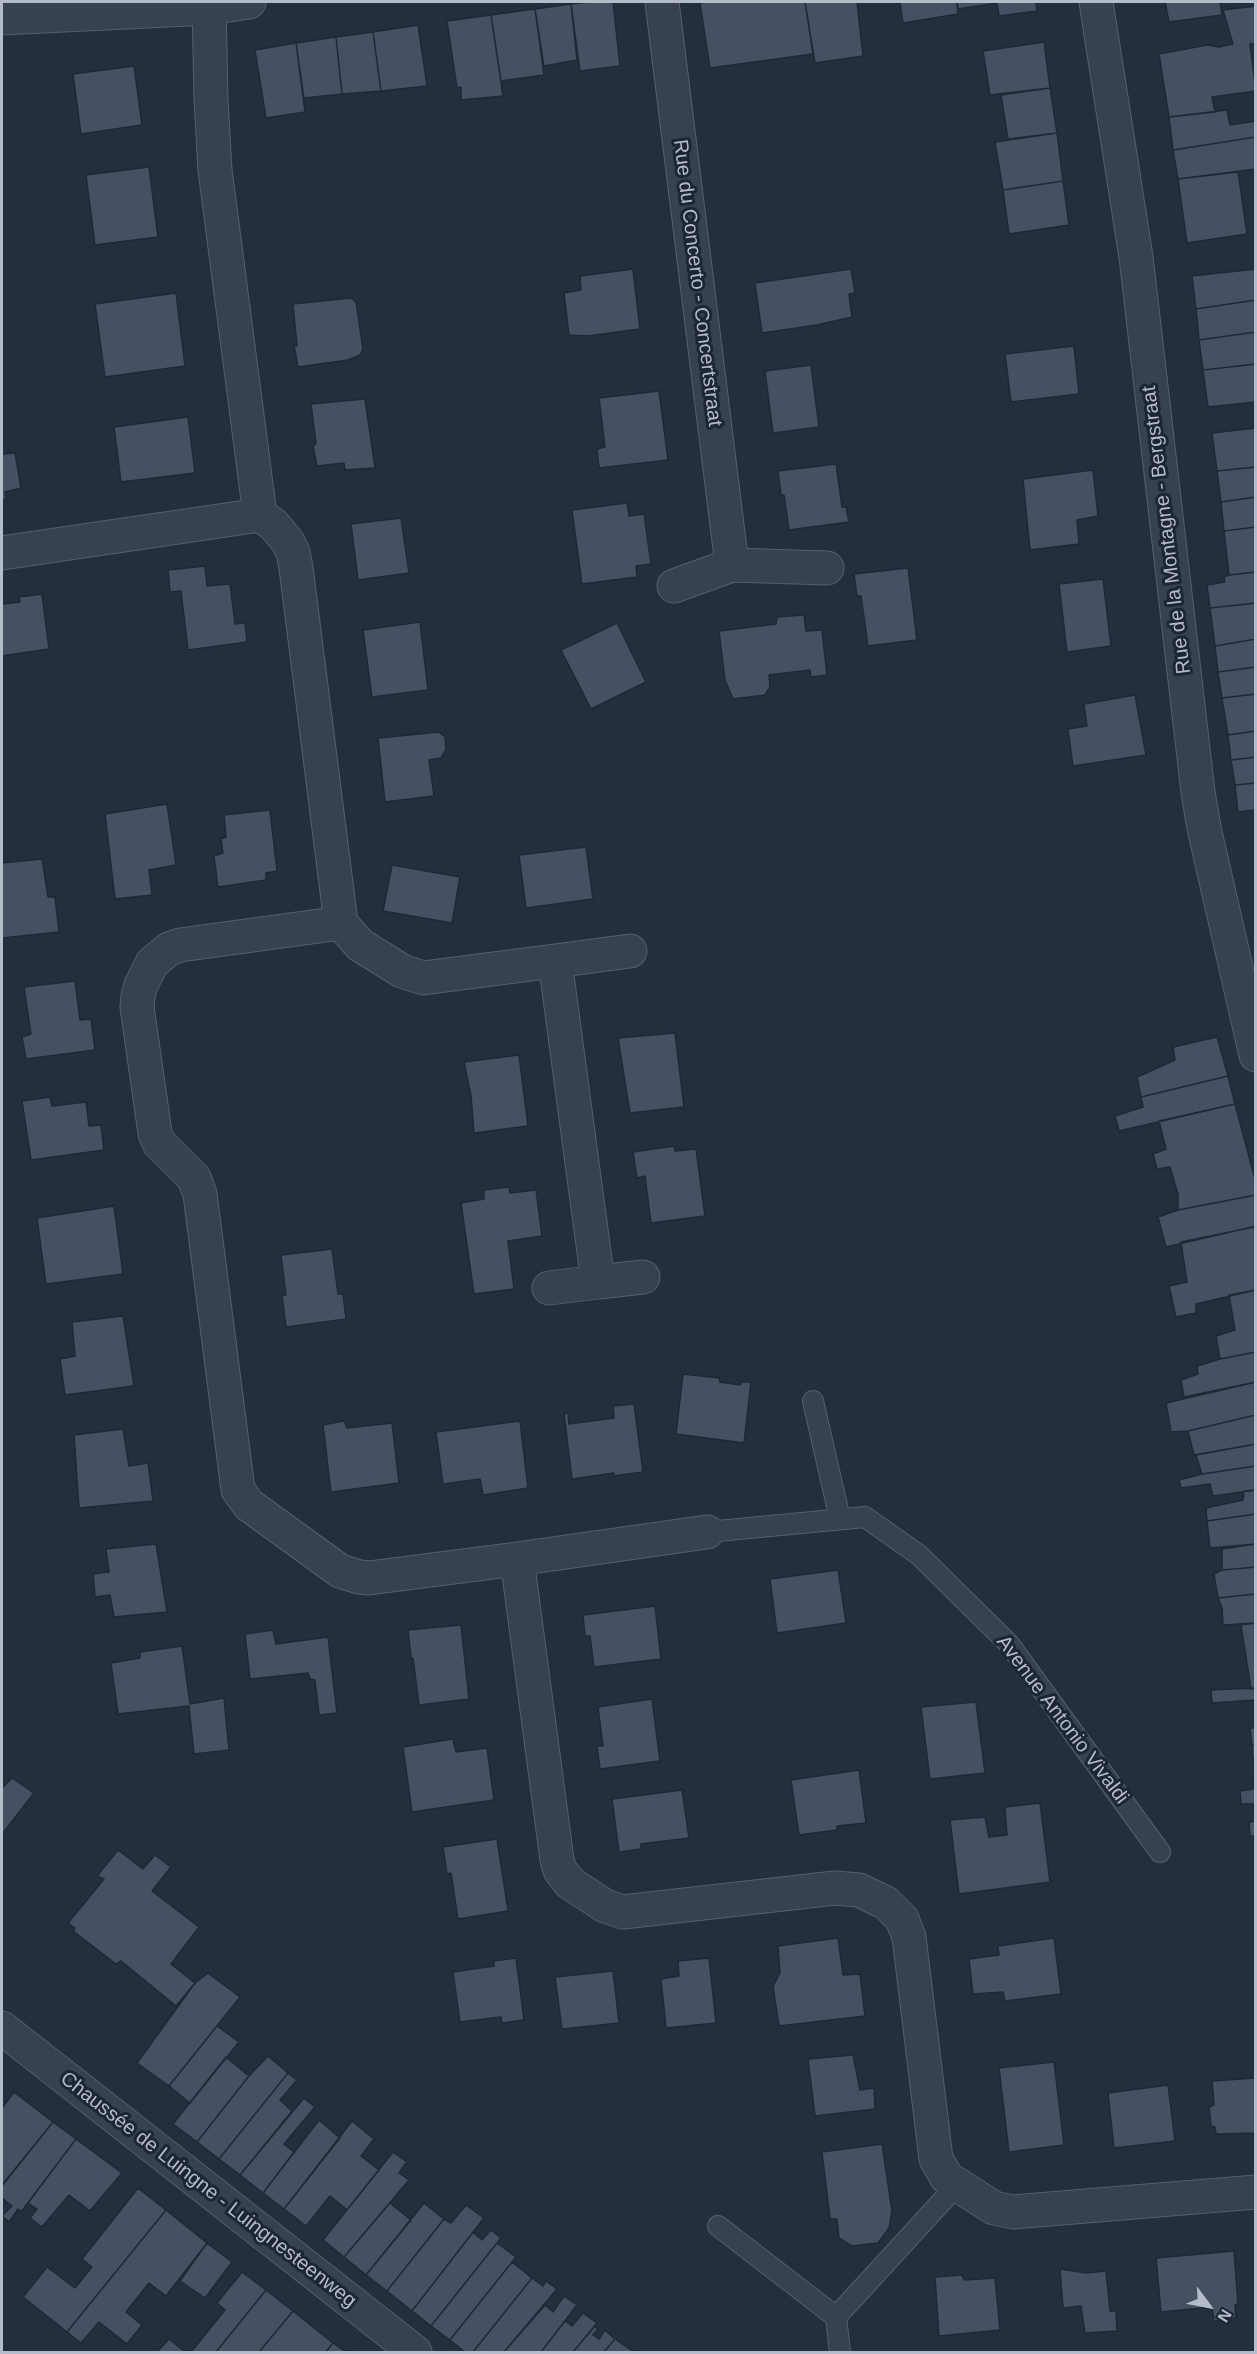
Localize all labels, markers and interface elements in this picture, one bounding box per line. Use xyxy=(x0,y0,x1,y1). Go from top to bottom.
street label: Rue du Concerto - Concertstraat xyxy=(667,138,727,428)
street label: Rue de la Montagne - Bergstraat xyxy=(1137,385,1197,675)
street label: Avenue Antonio Vivaldi xyxy=(991,1631,1133,1809)
street label: Chaussée de Luingne - Luingnesteenweg xyxy=(55,2067,361,2313)
north arrow xyxy=(1179,2276,1239,2336)
text: N xyxy=(1214,2306,1235,2325)

